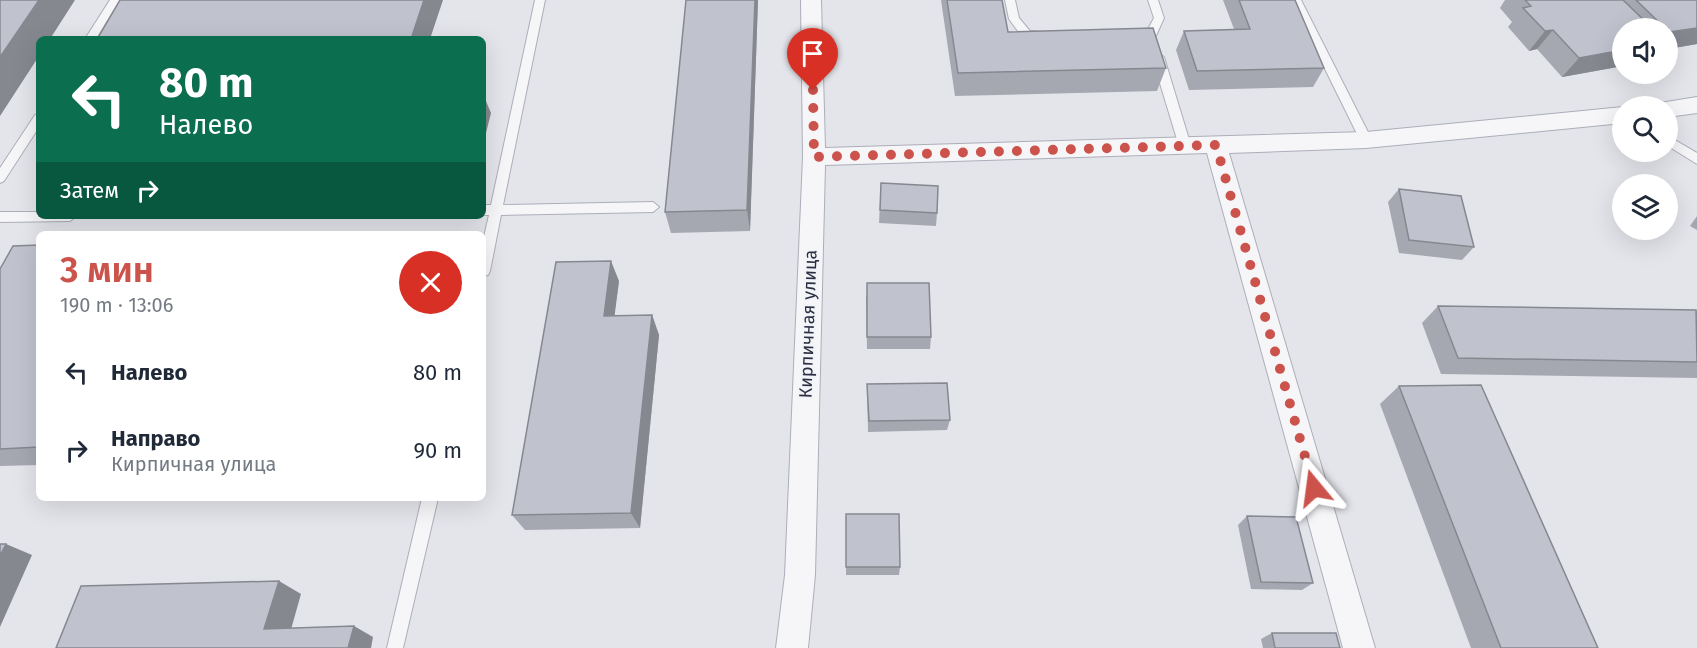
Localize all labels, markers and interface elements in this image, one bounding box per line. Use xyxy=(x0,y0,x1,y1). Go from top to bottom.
map controls xyxy=(1612,18,1678,240)
button: sound xyxy=(1612,18,1678,84)
pin xyxy=(787,28,838,90)
icon: arrive xyxy=(796,37,829,70)
text: 80 m xyxy=(159,58,253,108)
icon: left xyxy=(60,60,138,138)
button: search xyxy=(1612,96,1678,162)
text: Налево xyxy=(159,109,253,141)
icon: right xyxy=(131,174,164,207)
button: layers xyxy=(1612,174,1678,240)
text: Затем xyxy=(60,177,119,204)
text: 3 мин xyxy=(60,248,154,292)
street label: Кирпичная улица xyxy=(794,249,822,399)
button: close xyxy=(399,251,462,314)
text: 190 m · 13:06 xyxy=(60,293,173,317)
icon: left xyxy=(60,356,93,389)
text: Налево xyxy=(111,359,187,386)
text: 80 m xyxy=(413,359,462,386)
text: Направо xyxy=(111,425,200,452)
icon: right xyxy=(60,434,93,467)
text: 90 m xyxy=(413,437,462,464)
text: Кирпичная улица xyxy=(111,452,276,476)
position arrow xyxy=(1282,456,1346,520)

